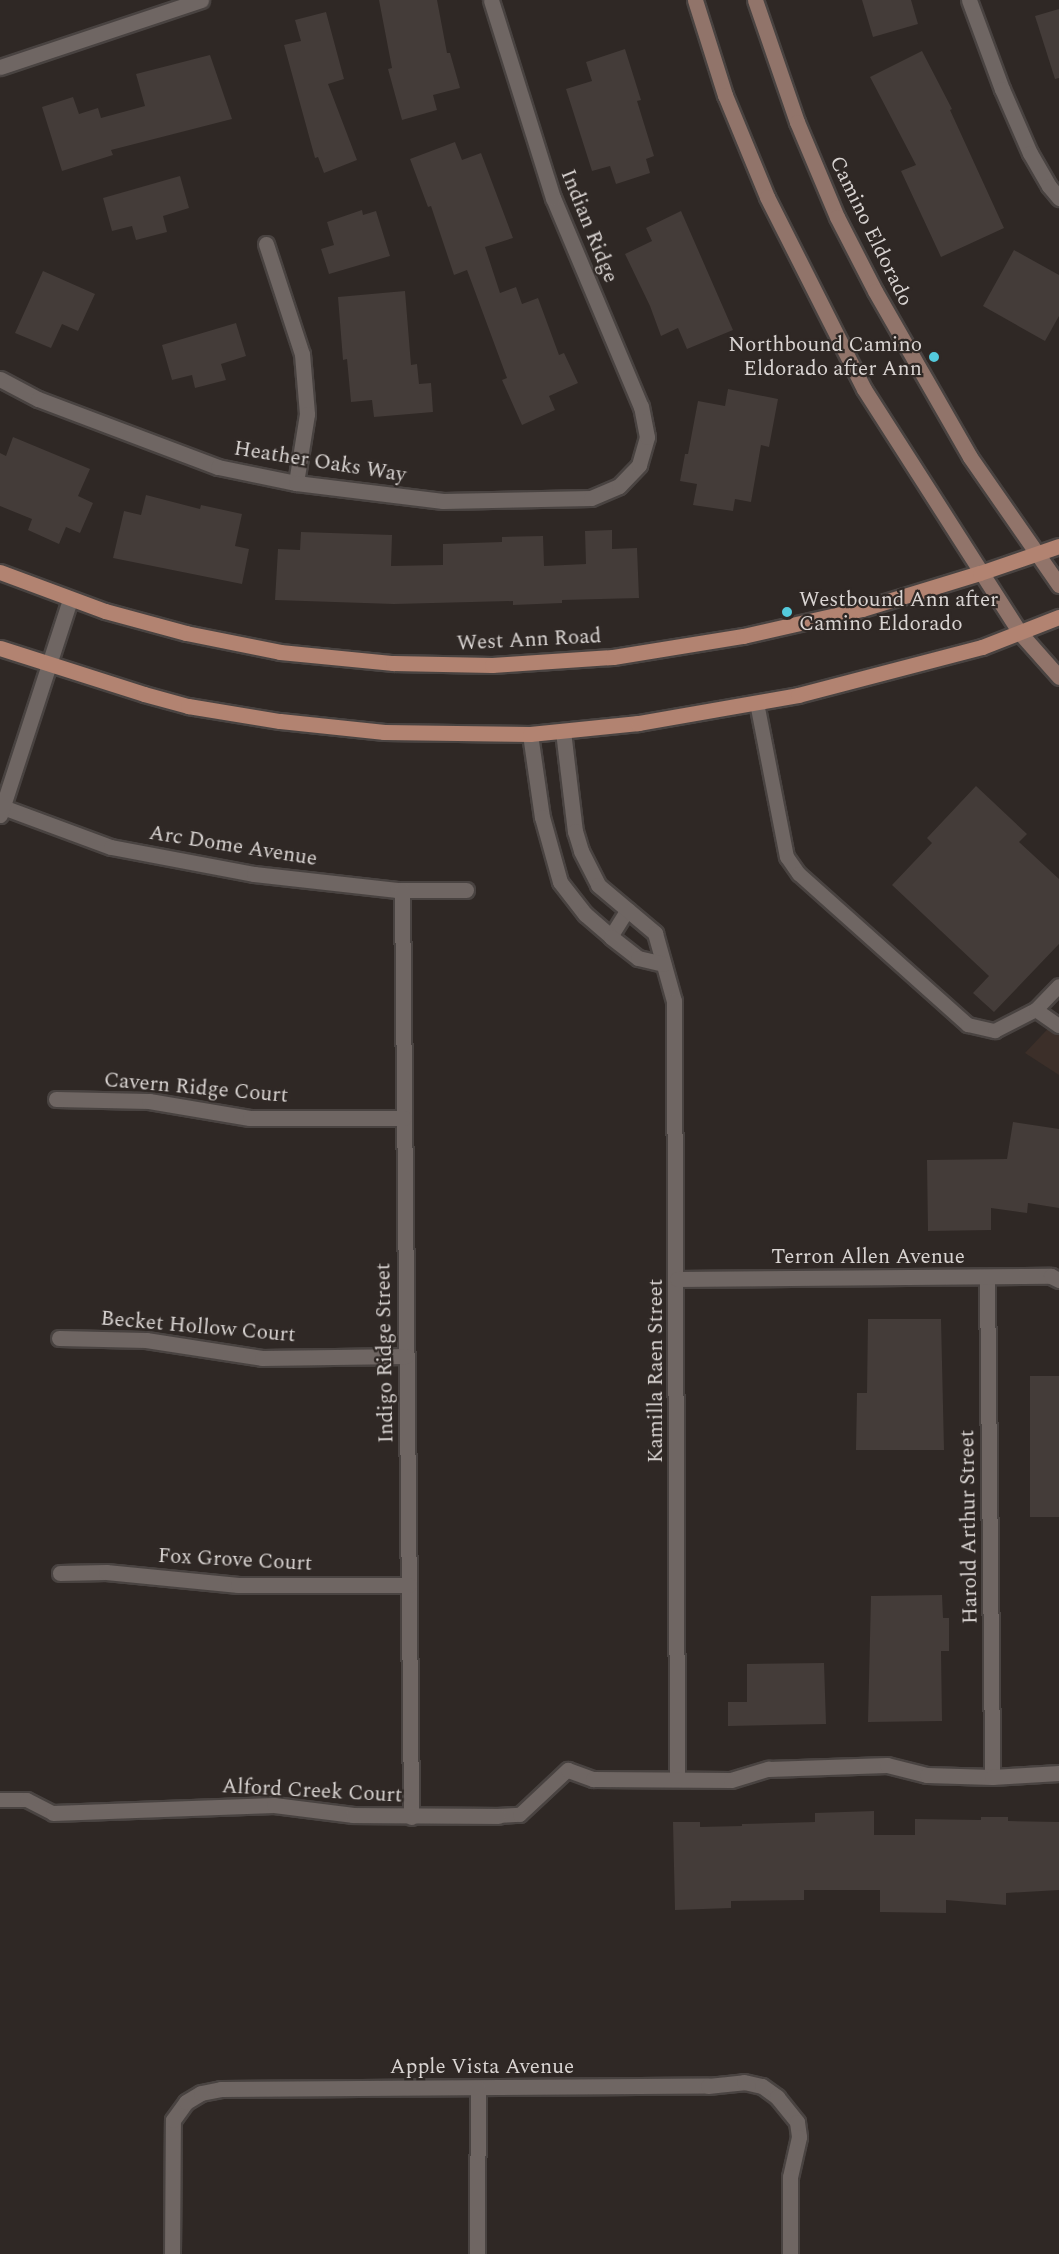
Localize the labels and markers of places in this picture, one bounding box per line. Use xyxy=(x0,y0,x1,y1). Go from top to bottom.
place label: Northbound Camino Eldorado after Ann xyxy=(728,332,922,382)
marker: Northbound Camino Eldorado after Ann xyxy=(927,350,941,364)
place label: Westbound Ann after Camino Eldorado xyxy=(799,587,998,637)
marker: Westbound Ann after Camino Eldorado xyxy=(780,605,794,619)

